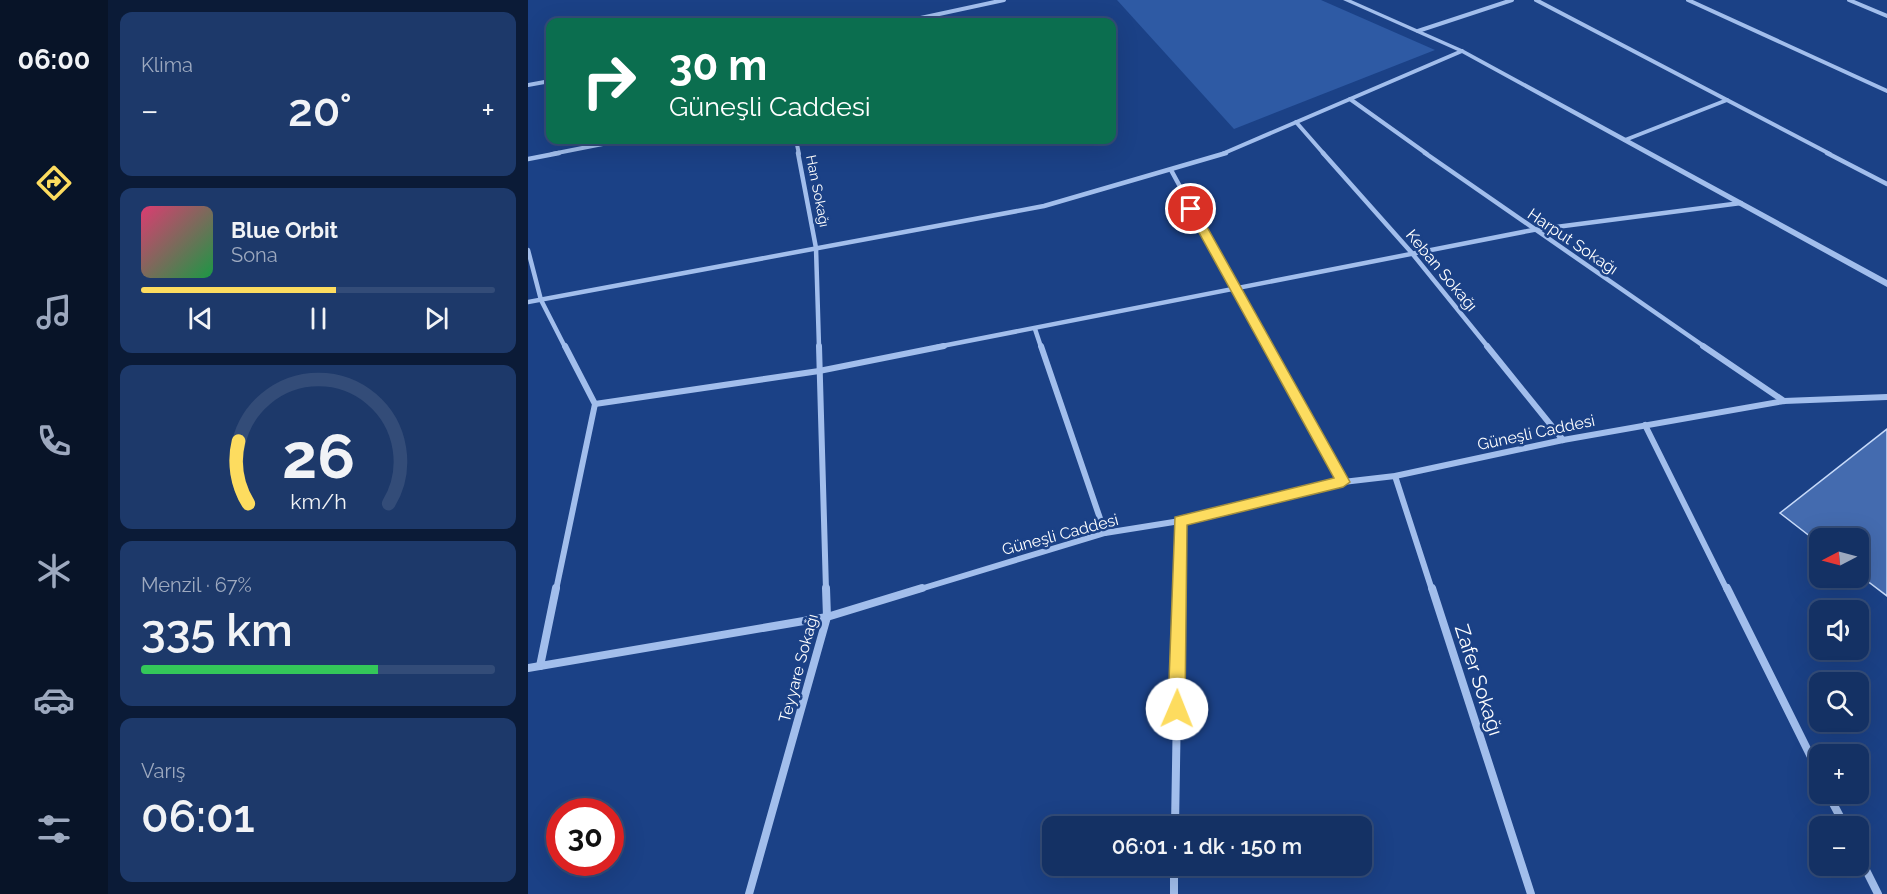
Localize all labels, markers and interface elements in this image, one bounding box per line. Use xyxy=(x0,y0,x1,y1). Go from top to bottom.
text: 30 m xyxy=(669,41,767,90)
icon: right xyxy=(570,42,648,120)
text: 06:00 xyxy=(18,44,90,75)
text: Klima xyxy=(141,53,193,77)
text: 20° xyxy=(288,84,352,137)
text: − xyxy=(141,91,159,130)
text: + xyxy=(481,91,495,130)
text: Güneşli Caddesi xyxy=(669,91,871,122)
street label: Han Sokağı xyxy=(803,154,833,228)
icon: directions xyxy=(33,162,75,204)
pin xyxy=(1165,183,1216,234)
icon: arrive xyxy=(1174,192,1207,225)
street label: Harput Sokağı xyxy=(1524,204,1621,279)
text: Blue Orbit xyxy=(231,217,338,243)
street label: Keban Sokağı xyxy=(1402,226,1481,315)
text: Sona xyxy=(231,243,278,267)
icon: music xyxy=(33,291,75,333)
icon: previous xyxy=(184,302,217,335)
icon: pause xyxy=(302,302,335,335)
icon: next xyxy=(420,302,453,335)
street label: Güneşli Caddesi xyxy=(1476,411,1597,454)
text: 26 xyxy=(281,419,355,493)
icon: phone xyxy=(33,420,75,462)
text: km/h xyxy=(290,489,346,514)
street label: Güneşli Caddesi xyxy=(1000,510,1120,559)
north arrow xyxy=(1809,528,1869,588)
map controls xyxy=(1809,528,1869,876)
icon: climate xyxy=(33,550,75,592)
text: Menzil · 67% xyxy=(141,573,252,597)
button: sound xyxy=(1809,600,1869,660)
text: 335 km xyxy=(141,604,293,657)
street label: Teyyare Sokağı xyxy=(775,612,822,724)
street label: Zafer Sokağı xyxy=(1450,621,1508,739)
button: search xyxy=(1809,672,1869,732)
position arrow xyxy=(1145,677,1209,741)
icon: car xyxy=(33,679,75,721)
button: + xyxy=(1809,744,1869,804)
text: Varış xyxy=(141,759,185,783)
text: 06:01 xyxy=(141,790,255,843)
speed limit sign: 30 xyxy=(546,798,624,876)
icon: filters xyxy=(33,808,75,850)
button: − xyxy=(1809,816,1869,876)
text: 06:01 · 1 dk · 150 m xyxy=(1112,833,1302,859)

